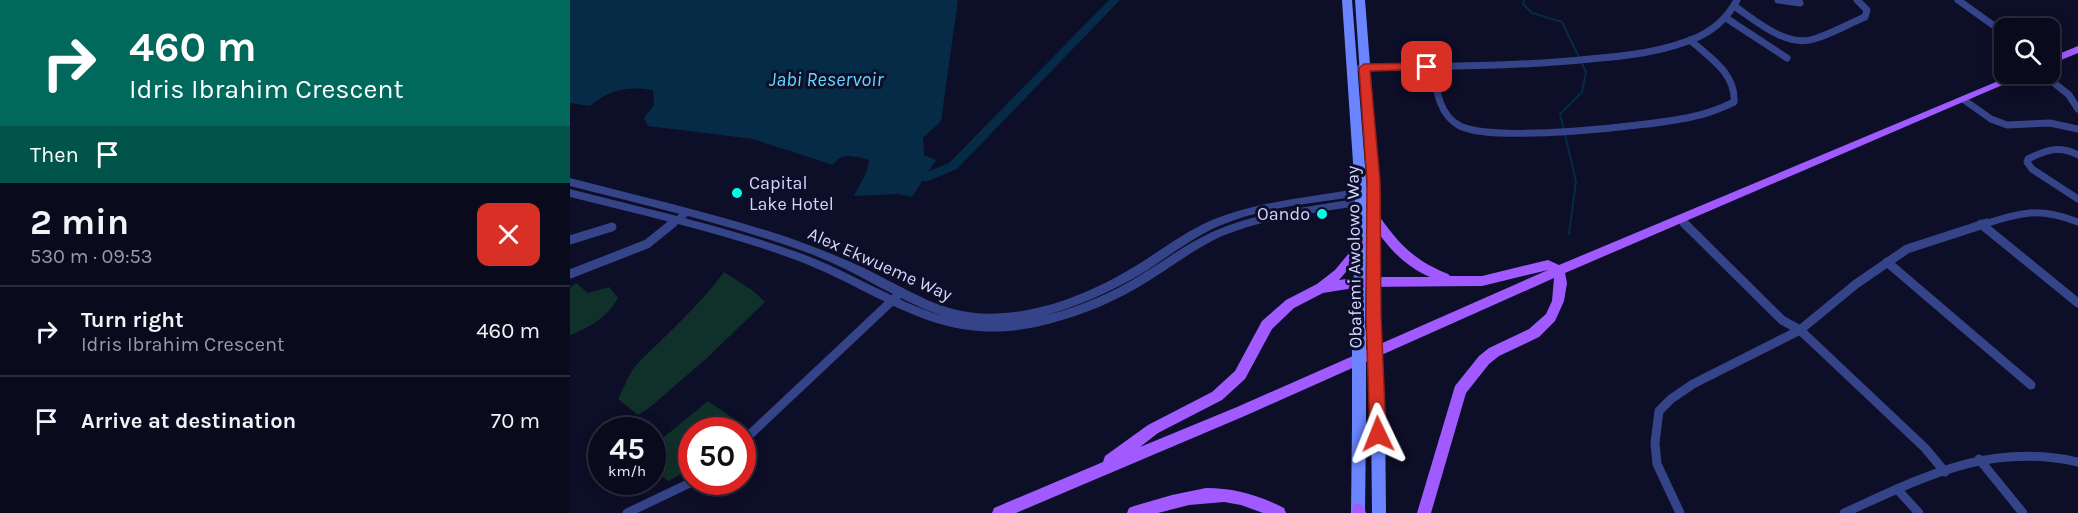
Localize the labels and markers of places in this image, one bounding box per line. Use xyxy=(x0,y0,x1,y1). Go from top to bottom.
pin xyxy=(1401,41,1452,92)
place label: Capital Lake Hotel xyxy=(749,172,834,215)
marker: Capital Lake Hotel xyxy=(730,186,744,200)
place label: Oando xyxy=(1257,203,1310,225)
marker: Oando xyxy=(1315,207,1329,221)

